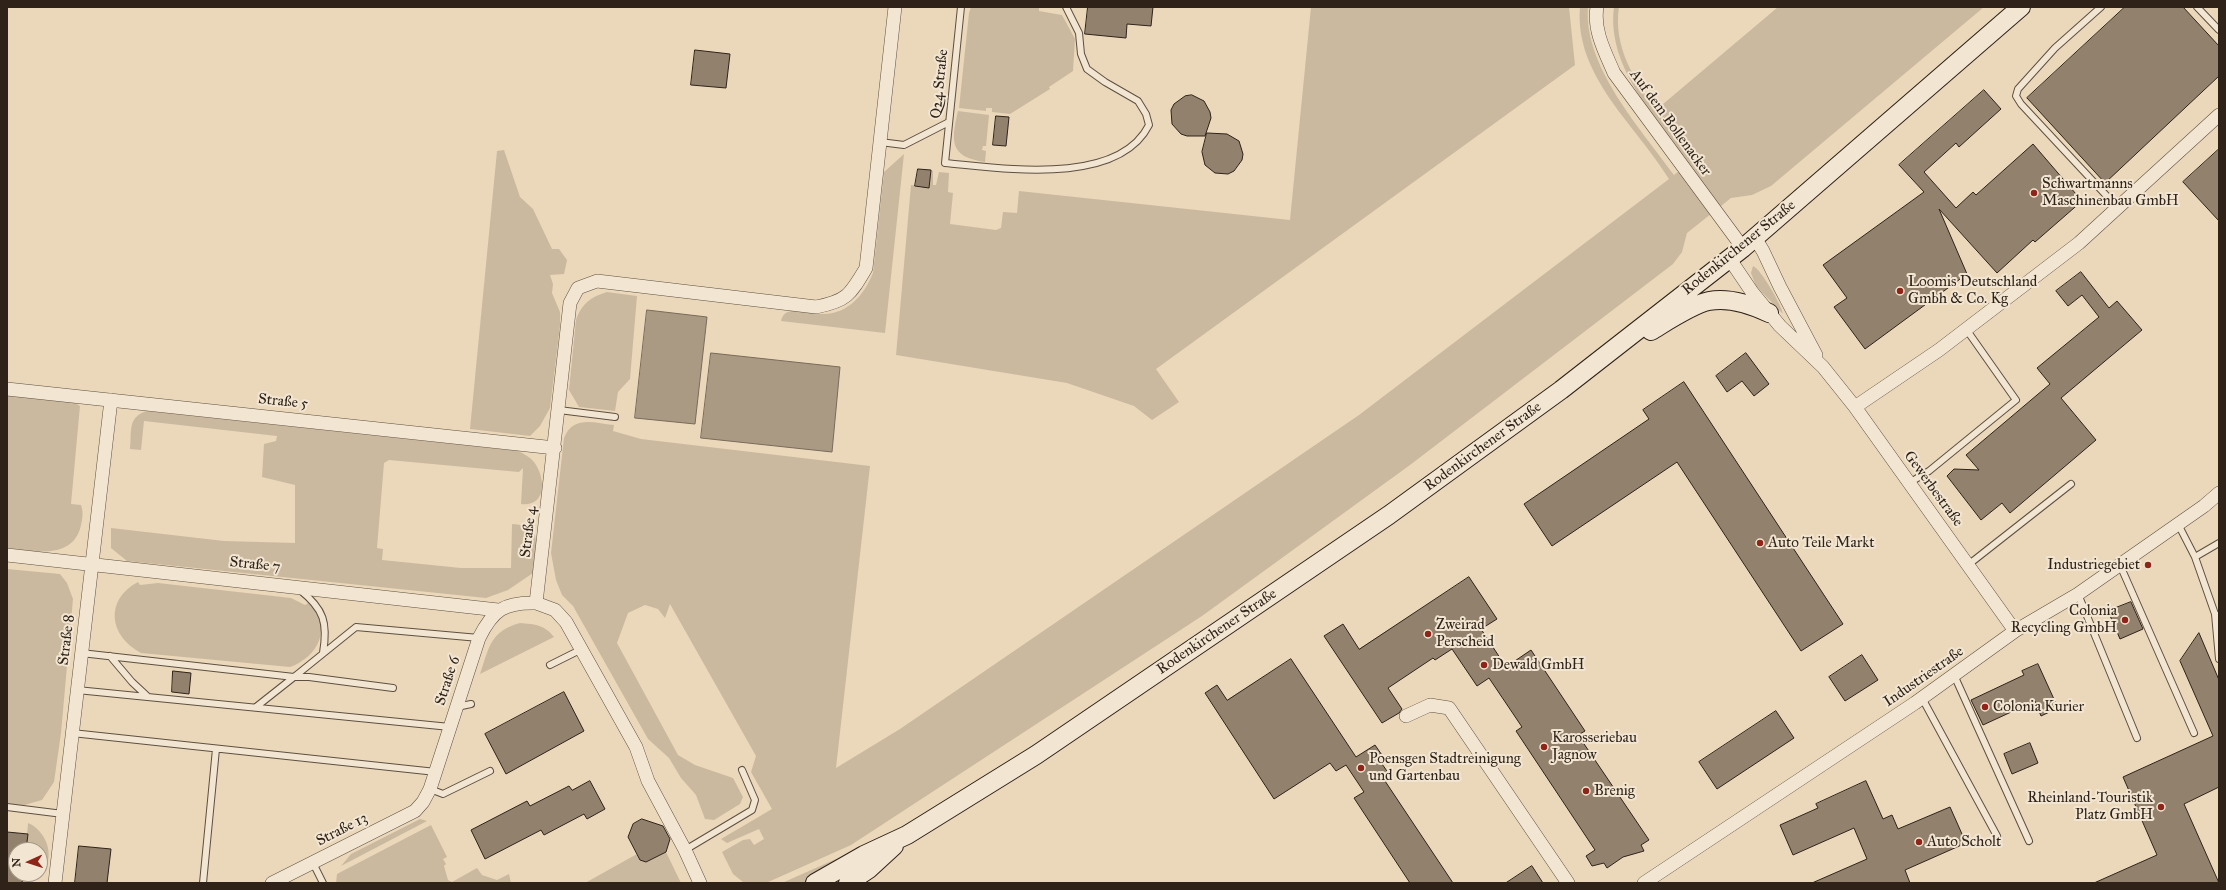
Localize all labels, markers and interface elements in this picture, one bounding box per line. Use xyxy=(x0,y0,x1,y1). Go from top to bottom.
street label: Q24 Straße xyxy=(927,48,953,120)
street label: Auf dem Bollenacker xyxy=(1625,66,1715,180)
place label: Schwartmanns Maschinenbau GmbH xyxy=(2042,175,2179,210)
marker: Schwartmanns Maschinenbau GmbH xyxy=(2029,188,2039,198)
street label: Rodenkirchener Straße xyxy=(1679,197,1799,299)
place label: Loomis Deutschland Gmbh & Co. Kg xyxy=(1908,273,2037,308)
marker: Loomis Deutschland Gmbh & Co. Kg xyxy=(1895,286,1905,296)
street label: Straße 5 xyxy=(257,390,309,414)
street label: Rodenkirchener Straße xyxy=(1421,398,1545,496)
street label: Gewerbestraße xyxy=(1900,448,1966,530)
street label: Straße 4 xyxy=(517,505,541,559)
place label: Auto Teile Markt xyxy=(1768,534,1875,552)
marker: Auto Teile Markt xyxy=(1755,538,1765,548)
street label: Straße 7 xyxy=(229,553,281,577)
place label: Industriegebiet xyxy=(2047,556,2140,574)
marker: Industriegebiet xyxy=(2143,560,2153,570)
street label: Rodenkirchener Straße xyxy=(1154,585,1280,679)
place label: Colonia Recycling GmbH xyxy=(2011,602,2117,637)
street label: Straße 8 xyxy=(55,614,79,666)
marker: Colonia Recycling GmbH xyxy=(2120,615,2130,625)
place label: Zweirad Perscheid xyxy=(1436,616,1494,651)
marker: Zweirad Perscheid xyxy=(1423,629,1433,639)
street label: Industriestraße xyxy=(1881,643,1967,711)
street label: Straße 6 xyxy=(432,654,464,708)
place label: Dewald GmbH xyxy=(1492,656,1584,674)
marker: Dewald GmbH xyxy=(1479,660,1489,670)
place label: Colonia Kurier xyxy=(1993,698,2084,716)
marker: Colonia Kurier xyxy=(1980,702,1990,712)
place label: Karosseriebau Jagnow xyxy=(1552,729,1637,764)
marker: Karosseriebau Jagnow xyxy=(1539,742,1549,752)
place label: Poensgen Stadtreinigung und Gartenbau xyxy=(1369,750,1521,785)
marker: Poensgen Stadtreinigung und Gartenbau xyxy=(1356,763,1366,773)
place label: Brenig xyxy=(1594,782,1635,800)
marker: Brenig xyxy=(1581,786,1591,796)
place label: Rheinland-Touristik Platz GmbH xyxy=(2027,789,2153,824)
marker: Rheinland-Touristik Platz GmbH xyxy=(2156,802,2166,812)
street label: Straße 13 xyxy=(313,809,371,851)
place label: Auto Scholt xyxy=(1927,833,2001,851)
marker: Auto Scholt xyxy=(1914,837,1924,847)
north arrow xyxy=(8,842,48,882)
text: N xyxy=(10,858,23,868)

